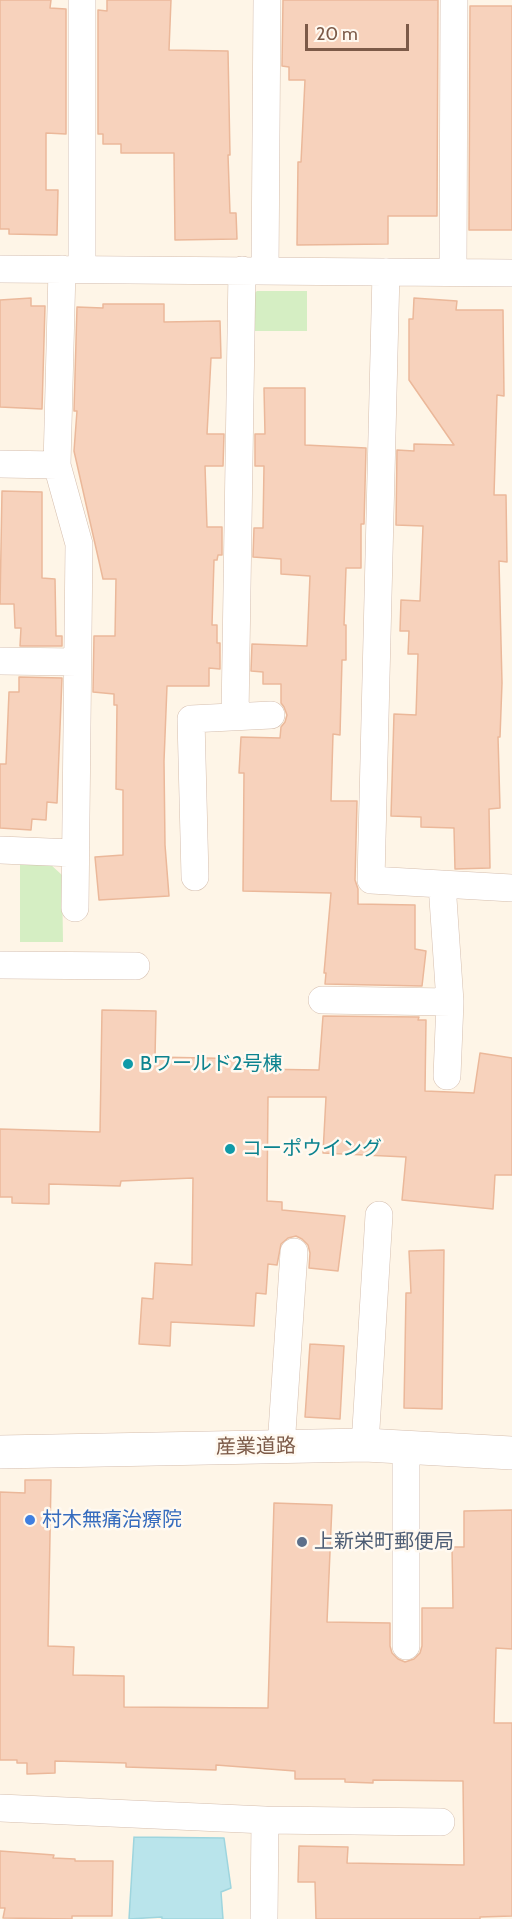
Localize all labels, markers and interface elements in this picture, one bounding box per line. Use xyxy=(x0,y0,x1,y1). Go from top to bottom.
scale bar xyxy=(308,12,412,50)
text: 20 m xyxy=(316,23,358,45)
place label: Bワールド2号棟 xyxy=(140,1052,282,1076)
marker: Bワールド2号棟 xyxy=(121,1057,135,1071)
place label: コーポウイング xyxy=(242,1137,382,1161)
marker: コーポウイング xyxy=(223,1142,237,1156)
street label: 産業道路 xyxy=(216,1434,296,1460)
place label: 村木無痛治療院 xyxy=(42,1508,182,1532)
marker: 村木無痛治療院 xyxy=(23,1513,37,1527)
place label: 上新栄町郵便局 xyxy=(314,1530,454,1554)
marker: 上新栄町郵便局 xyxy=(295,1535,309,1549)

